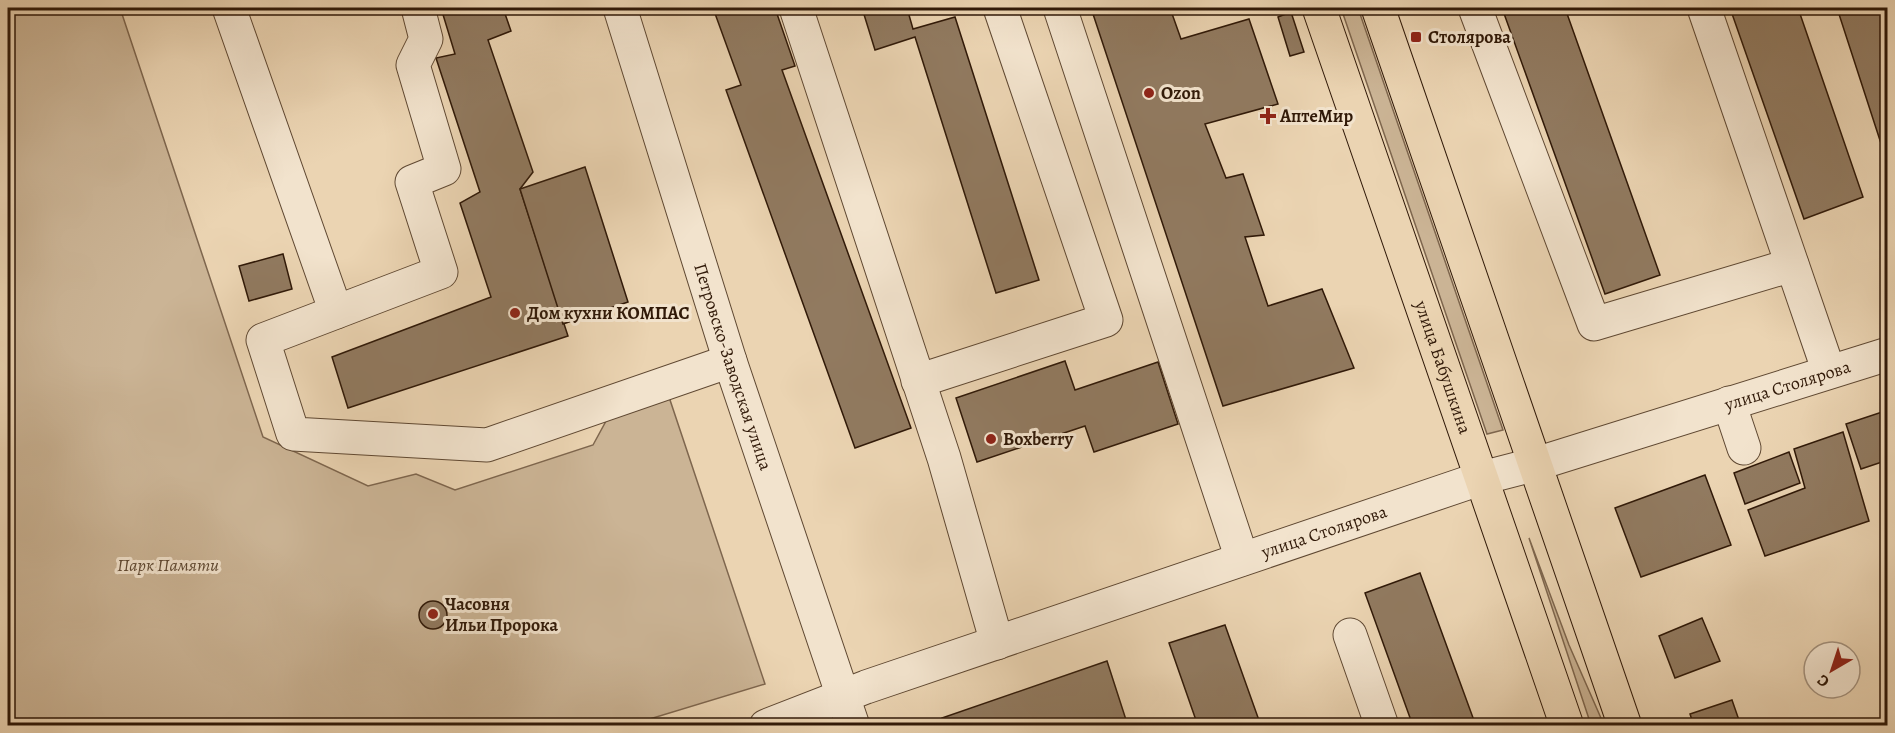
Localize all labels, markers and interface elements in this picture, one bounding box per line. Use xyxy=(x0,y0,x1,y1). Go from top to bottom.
place label: Столярова xyxy=(1428,25,1511,49)
marker: Столярова xyxy=(1409,30,1423,44)
place label: Ozon xyxy=(1161,81,1201,105)
marker: Ozon xyxy=(1142,86,1156,100)
place label: АптеМир xyxy=(1279,104,1354,128)
marker: АптеМир xyxy=(1261,109,1275,123)
street label: Петровско-Заводская улица xyxy=(688,260,778,474)
street label: улица Бабушкина xyxy=(1409,296,1477,438)
place label: Дом кухни КОМПАС xyxy=(527,301,690,325)
marker: Дом кухни КОМПАС xyxy=(508,306,522,320)
street label: улица Столярова xyxy=(1720,354,1854,417)
place label: Boxberry xyxy=(1003,427,1074,451)
marker: Boxberry xyxy=(984,432,998,446)
street label: улица Столярова xyxy=(1257,499,1391,564)
park label: Парк Памяти xyxy=(117,553,219,577)
place label: Часовня Ильи Пророка xyxy=(445,592,558,637)
marker: Часовня Ильи Пророка xyxy=(426,607,440,621)
north arrow xyxy=(1802,640,1862,700)
text: С xyxy=(1812,669,1834,693)

